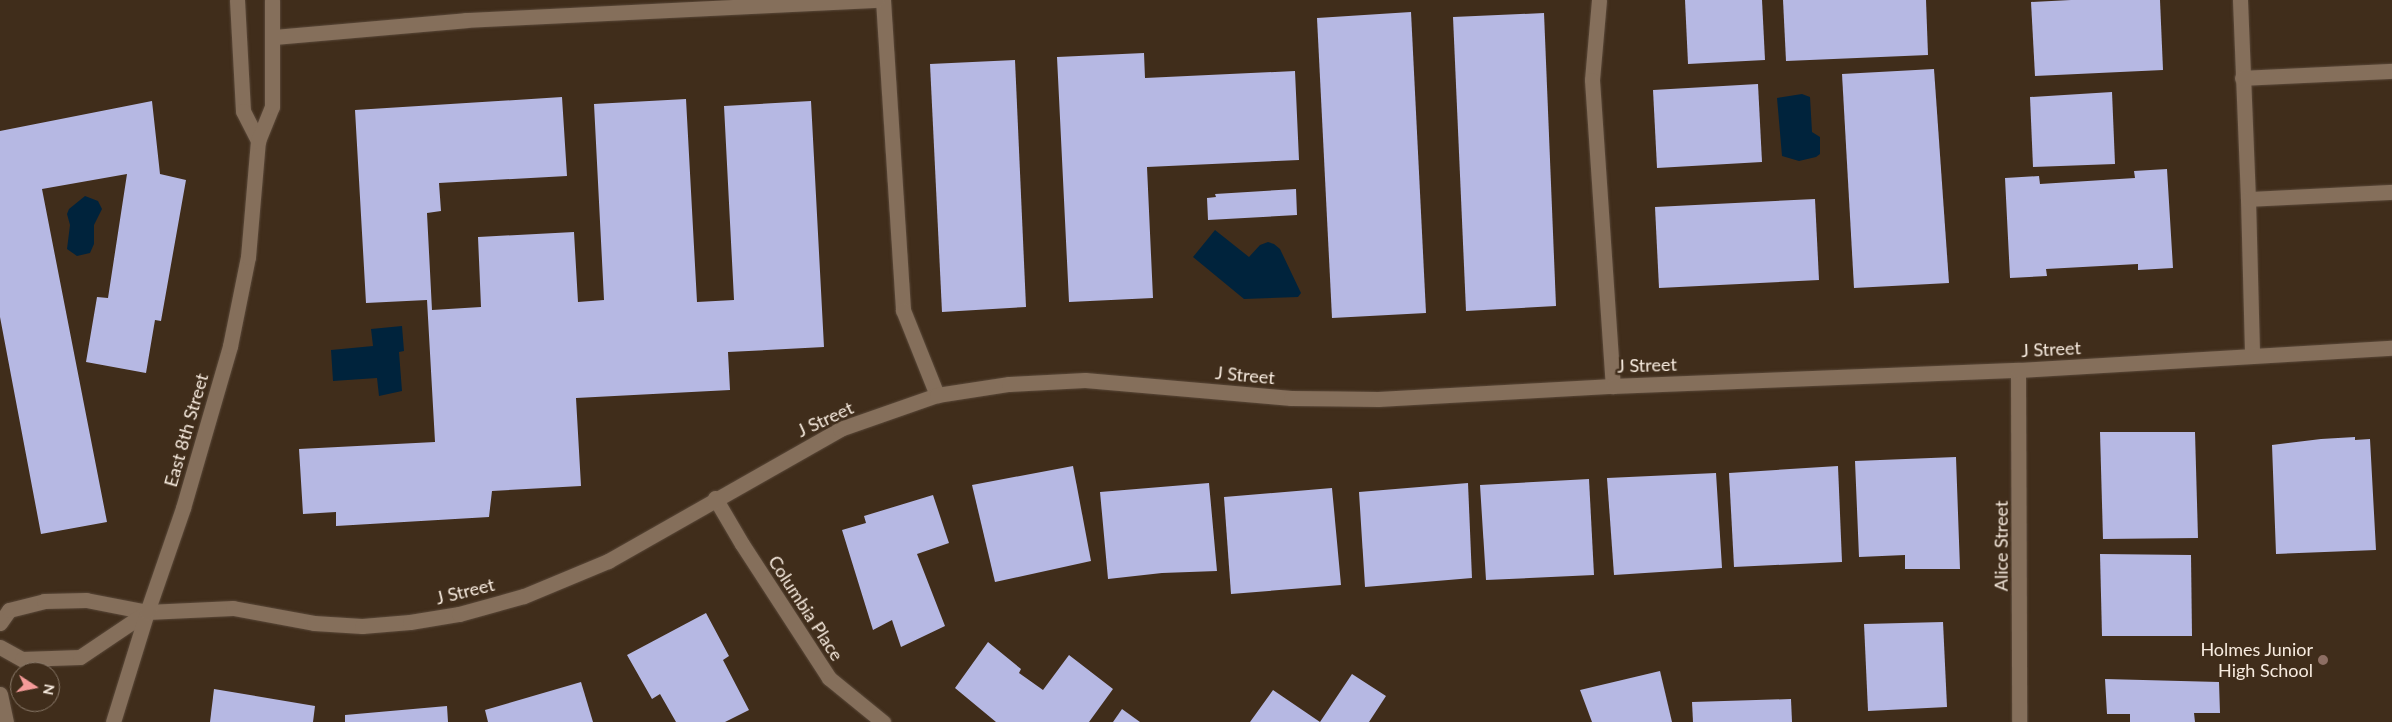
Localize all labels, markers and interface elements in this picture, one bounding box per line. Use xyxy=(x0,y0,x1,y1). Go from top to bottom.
street label: J Street xyxy=(2021,337,2081,361)
street label: J Street xyxy=(1617,353,1677,377)
street label: J Street xyxy=(1214,362,1276,388)
street label: East 8th Street xyxy=(159,371,213,489)
street label: J Street xyxy=(793,397,857,441)
street label: Alice Street xyxy=(1990,501,2012,591)
street label: Columbia Place xyxy=(764,551,848,665)
street label: J Street xyxy=(433,573,497,609)
place label: Holmes Junior High School xyxy=(2200,639,2313,682)
marker: Holmes Junior High School xyxy=(2317,654,2329,666)
north arrow xyxy=(10,662,60,712)
text: N xyxy=(40,683,59,697)

